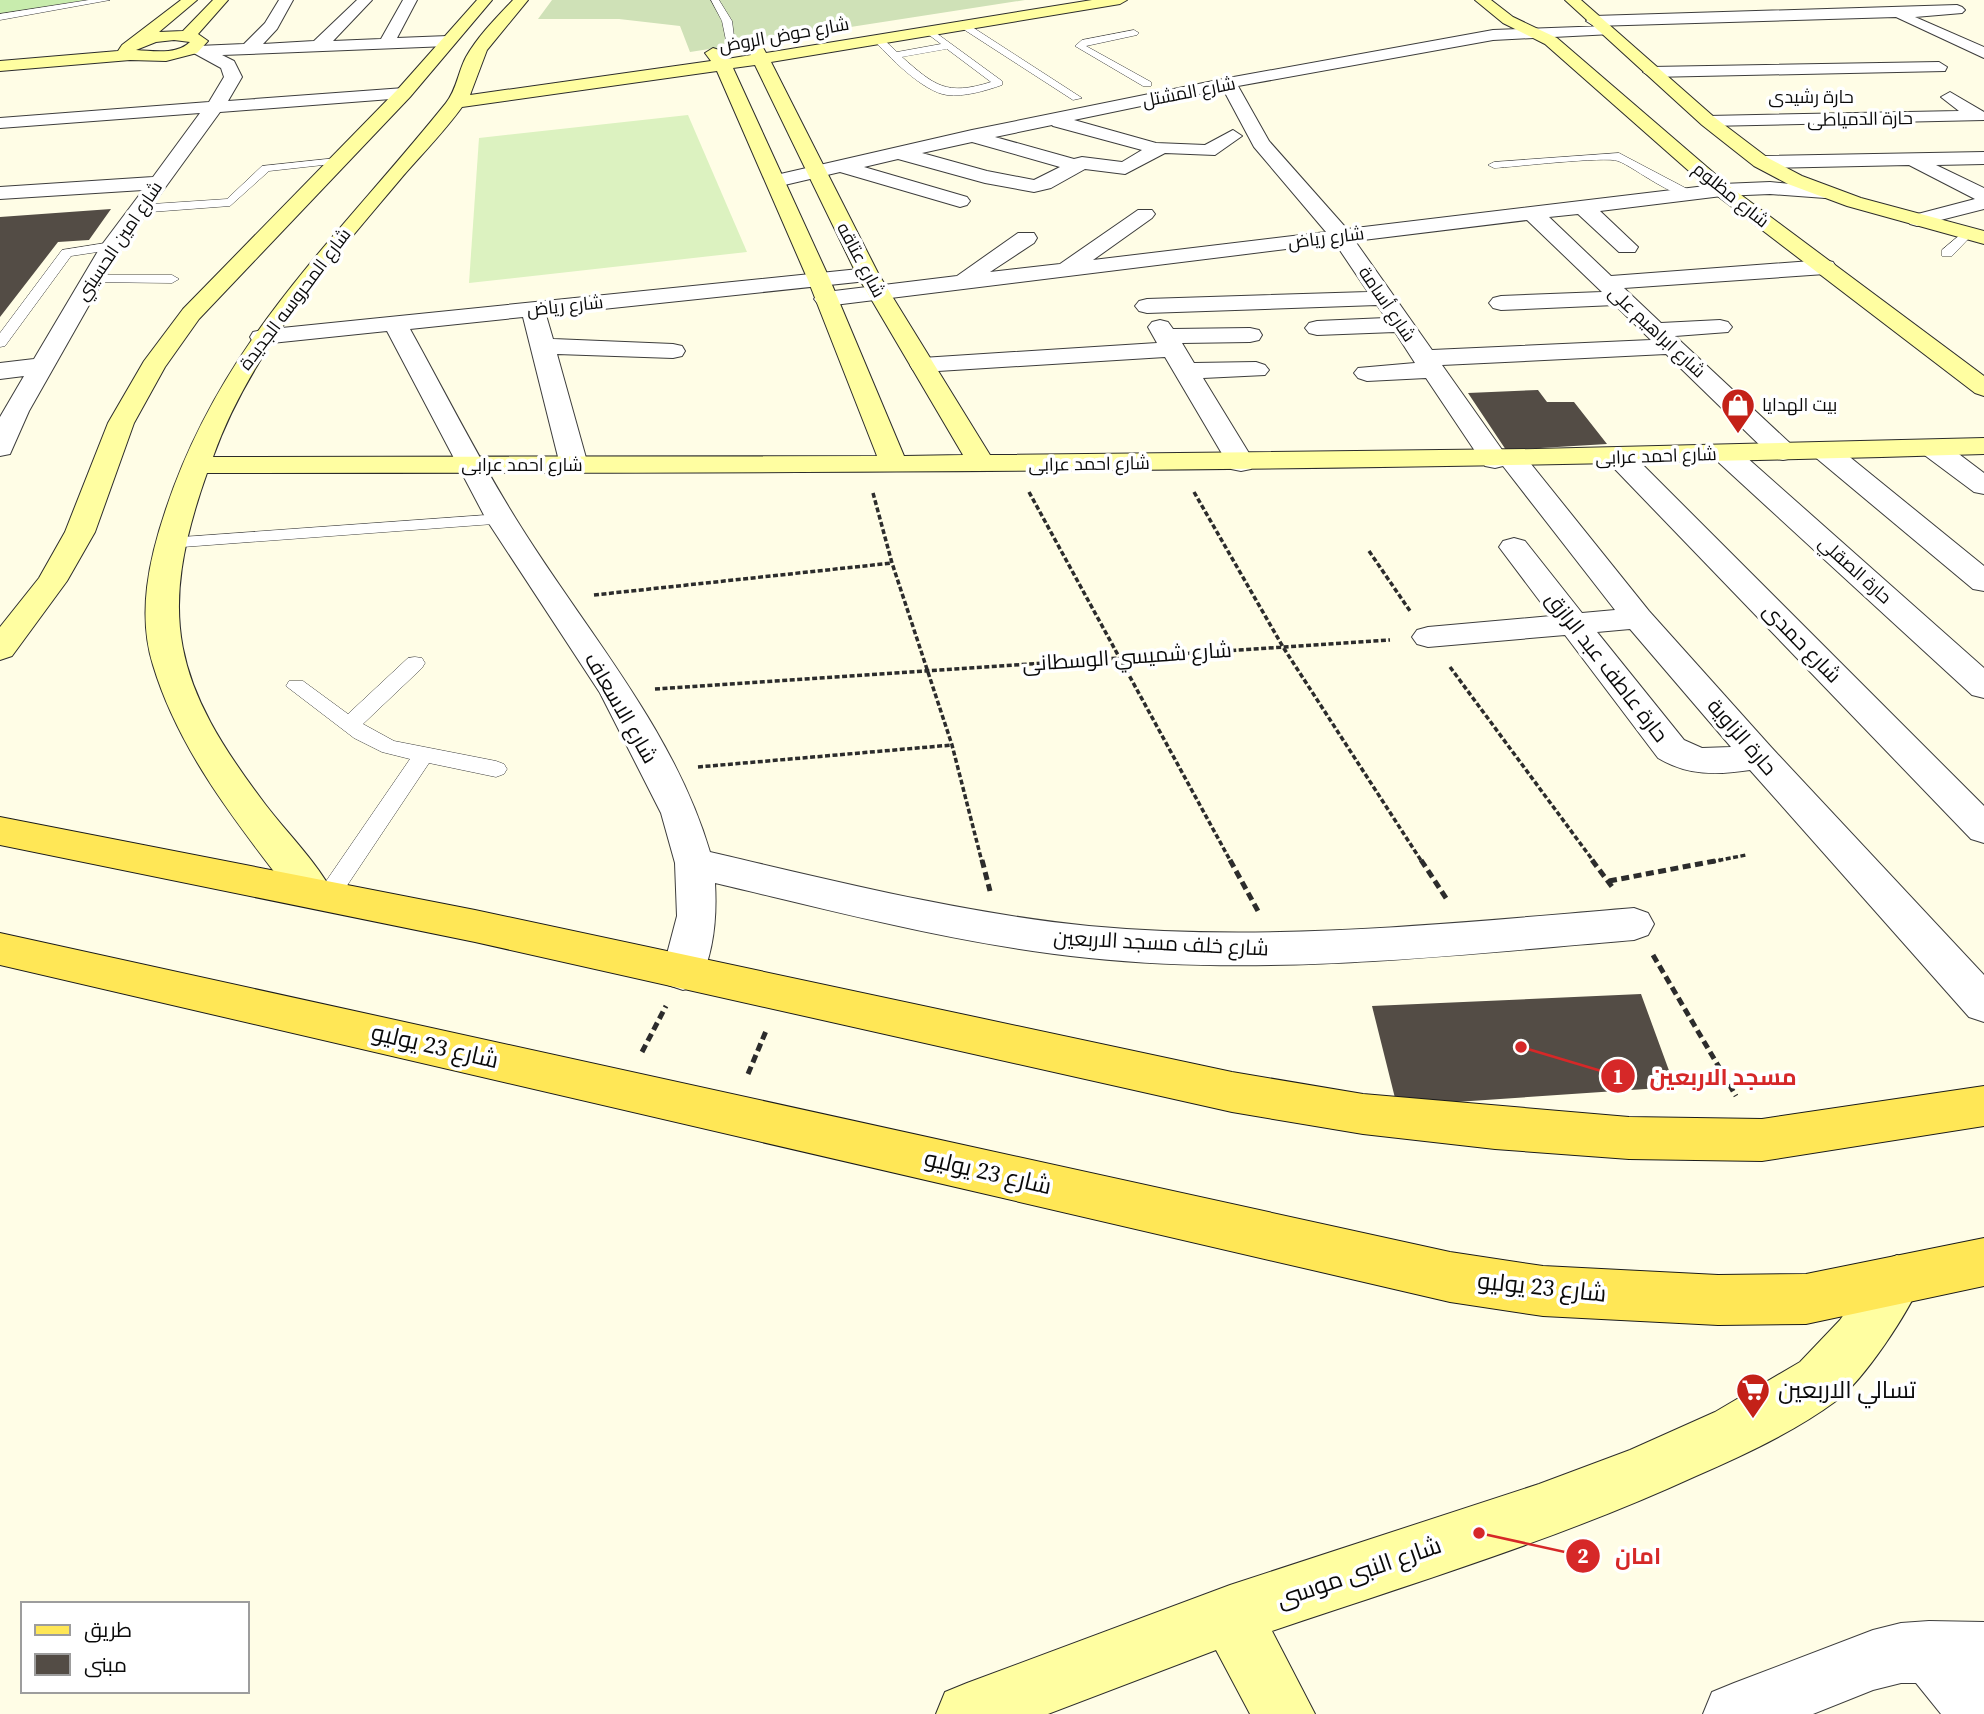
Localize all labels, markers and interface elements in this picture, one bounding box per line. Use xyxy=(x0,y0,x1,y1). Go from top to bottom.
street label: شارع حوض الروض xyxy=(717,11,851,58)
street label: شارع المشتل xyxy=(1140,70,1238,113)
street label: حارة رشيدى xyxy=(1768,84,1854,109)
street label: حارة الدمياطى xyxy=(1807,105,1913,132)
street label: شارع مظلوم xyxy=(1688,156,1775,233)
street label: شارع امين الحسيني xyxy=(69,176,169,306)
street label: شارع عتاقه xyxy=(831,218,892,302)
street label: شارع رياض xyxy=(1286,220,1366,255)
street label: شارع المحروسه الجديدة xyxy=(233,223,356,375)
street label: شارع أسامة xyxy=(1353,261,1422,346)
street label: شارع ابراهيم على xyxy=(1603,280,1711,383)
street label: شارع رياض xyxy=(525,289,604,322)
shop icon: بيت الهدايا xyxy=(1719,386,1757,435)
place label: بيت الهدايا xyxy=(1762,392,1837,417)
street label: شارع احمد عرابى xyxy=(1595,441,1717,470)
street label: شارع احمد عرابى xyxy=(1028,450,1150,477)
street label: شارع احمد عرابى xyxy=(461,452,583,477)
street label: حارة الصقلي xyxy=(1812,530,1897,611)
street label: حارة عاطف عبد الرازق xyxy=(1539,585,1675,748)
street label: شارع حمدى xyxy=(1757,596,1848,689)
street label: شارع شميسي الوسطانى xyxy=(1021,635,1233,679)
street label: شارع الاسعاف xyxy=(578,647,665,768)
street label: حارة الزاوية xyxy=(1701,692,1784,781)
street label: شارع خلف مسجد الاربعين xyxy=(1053,922,1269,963)
street label: شارع 23 يوليو xyxy=(368,1015,502,1076)
callout: مسجد الاربعين xyxy=(1600,1054,1811,1098)
text: مسجد الاربعين xyxy=(1649,1061,1797,1093)
text: 1 xyxy=(1612,1062,1624,1091)
street label: شارع 23 يوليو xyxy=(921,1141,1055,1202)
street label: شارع 23 يوليو xyxy=(1476,1263,1608,1310)
supermarket icon: تسالي الاربعين xyxy=(1734,1371,1772,1420)
place label: تسالي الاربعين xyxy=(1778,1373,1917,1409)
street label: شارع النبى موسى xyxy=(1272,1528,1446,1615)
callout: امان xyxy=(1566,1534,1675,1578)
text: امان xyxy=(1615,1540,1661,1572)
text: 2 xyxy=(1577,1541,1589,1570)
legend xyxy=(21,1602,248,1693)
text: طريق xyxy=(84,1615,132,1644)
text: مبنى xyxy=(84,1650,127,1679)

